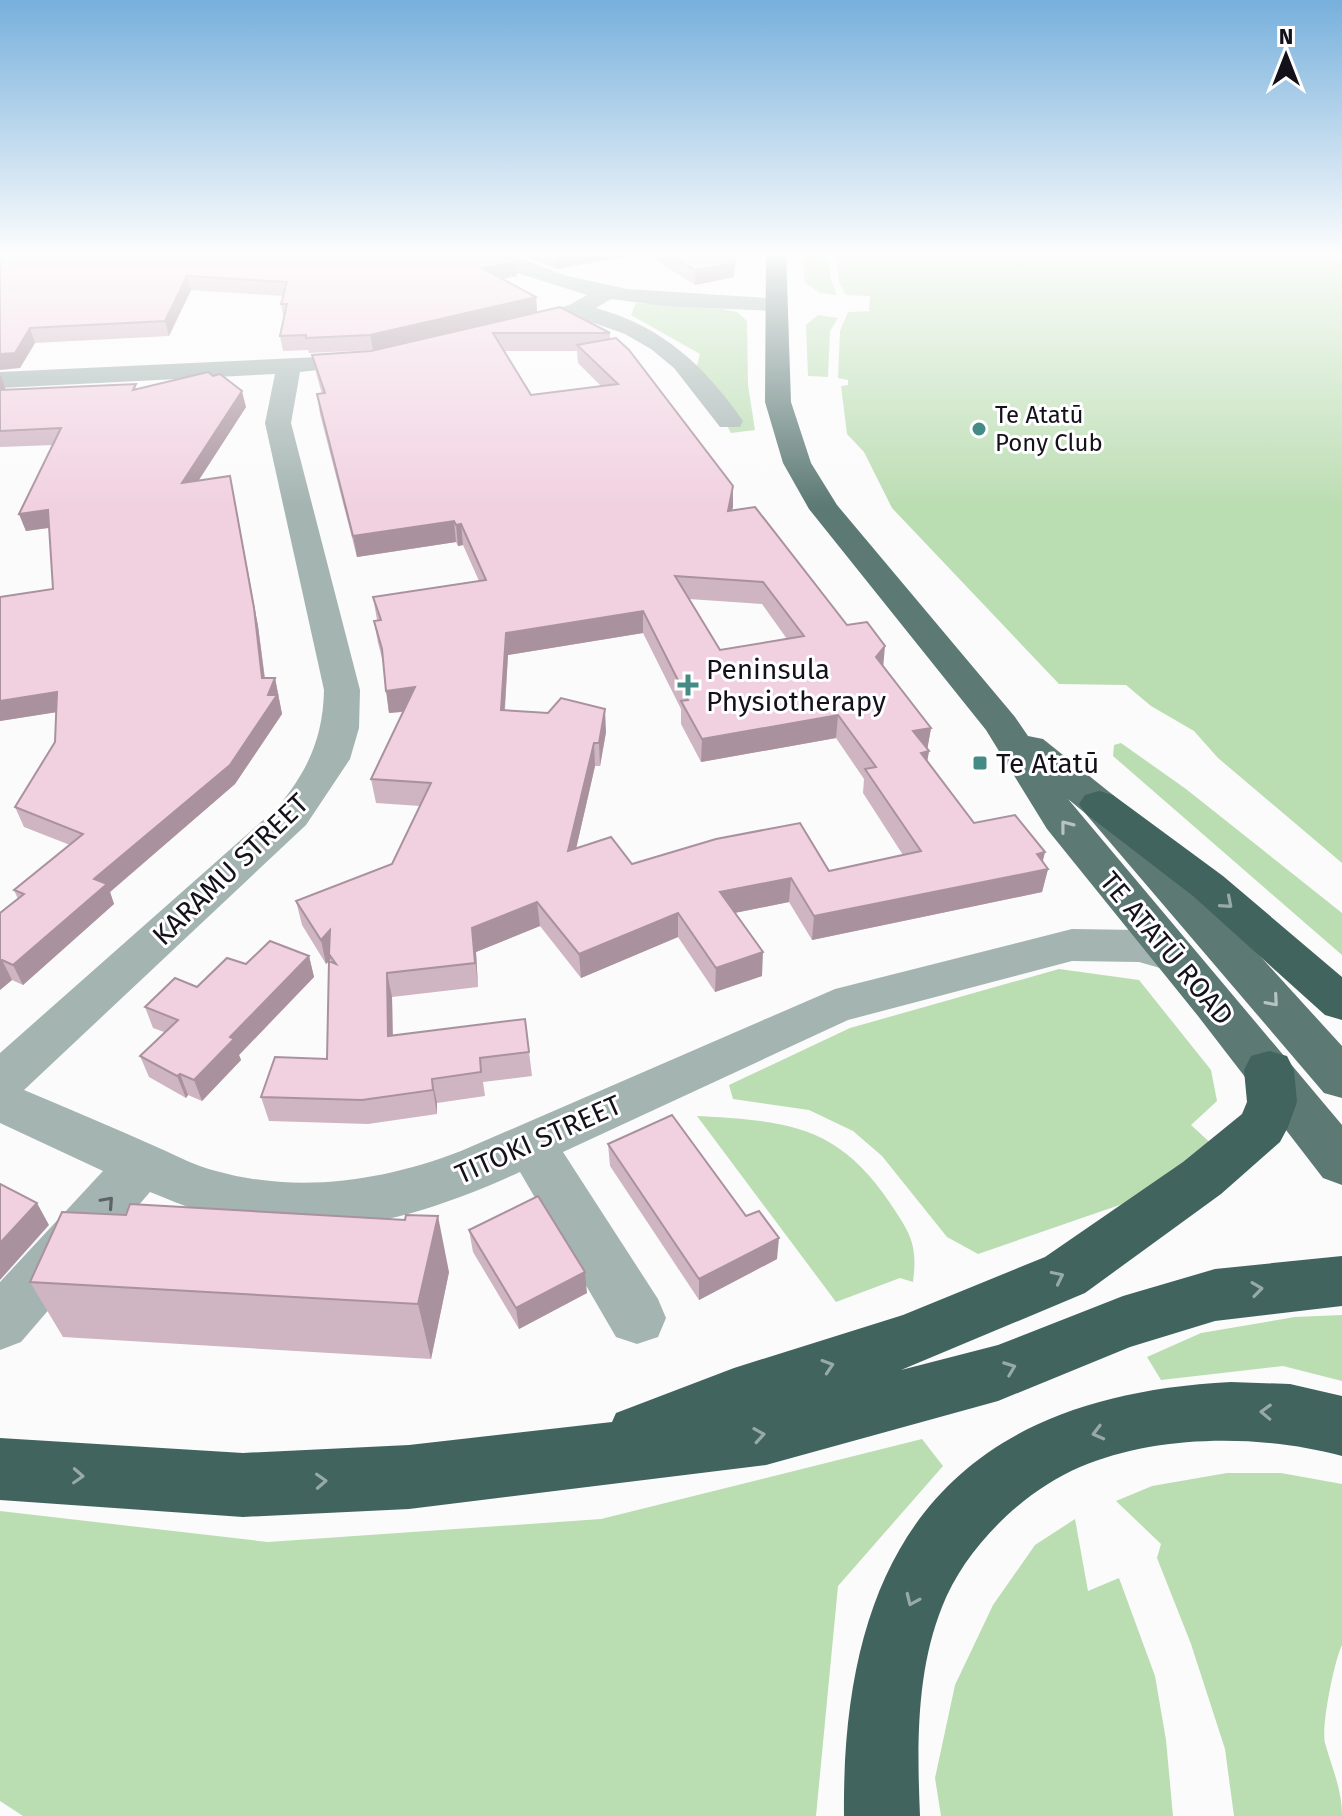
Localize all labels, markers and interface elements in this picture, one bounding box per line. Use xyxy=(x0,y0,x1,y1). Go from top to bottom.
north arrow xyxy=(1246,16,1326,96)
text: N xyxy=(1279,23,1293,50)
place label: Te Atatū Pony Club xyxy=(995,401,1103,457)
marker: Te Atatū Pony Club xyxy=(970,420,988,438)
place label: Peninsula Physiotherapy xyxy=(706,653,886,718)
marker: Peninsula Physiotherapy xyxy=(677,674,699,696)
place label: Te Atatū xyxy=(996,747,1099,780)
marker: Te Atatū xyxy=(971,754,989,772)
street label: KARAMU STREET xyxy=(146,786,315,952)
one-way arrow xyxy=(1061,820,1075,835)
street label: TE ATATŪ ROAD xyxy=(1093,865,1240,1032)
one-way arrow xyxy=(1218,893,1232,907)
one-way arrow xyxy=(1263,991,1278,1006)
street label: TITOKI STREET xyxy=(450,1088,627,1191)
one-way arrow xyxy=(98,1196,113,1211)
one-way arrow xyxy=(1050,1271,1065,1287)
one-way arrow xyxy=(1250,1281,1264,1298)
one-way arrow xyxy=(821,1360,835,1376)
one-way arrow xyxy=(1002,1361,1016,1378)
one-way arrow xyxy=(1259,1403,1271,1420)
one-way arrow xyxy=(1091,1423,1105,1440)
one-way arrow xyxy=(752,1427,766,1444)
one-way arrow xyxy=(72,1467,85,1484)
one-way arrow xyxy=(315,1473,328,1490)
one-way arrow xyxy=(906,1592,922,1606)

